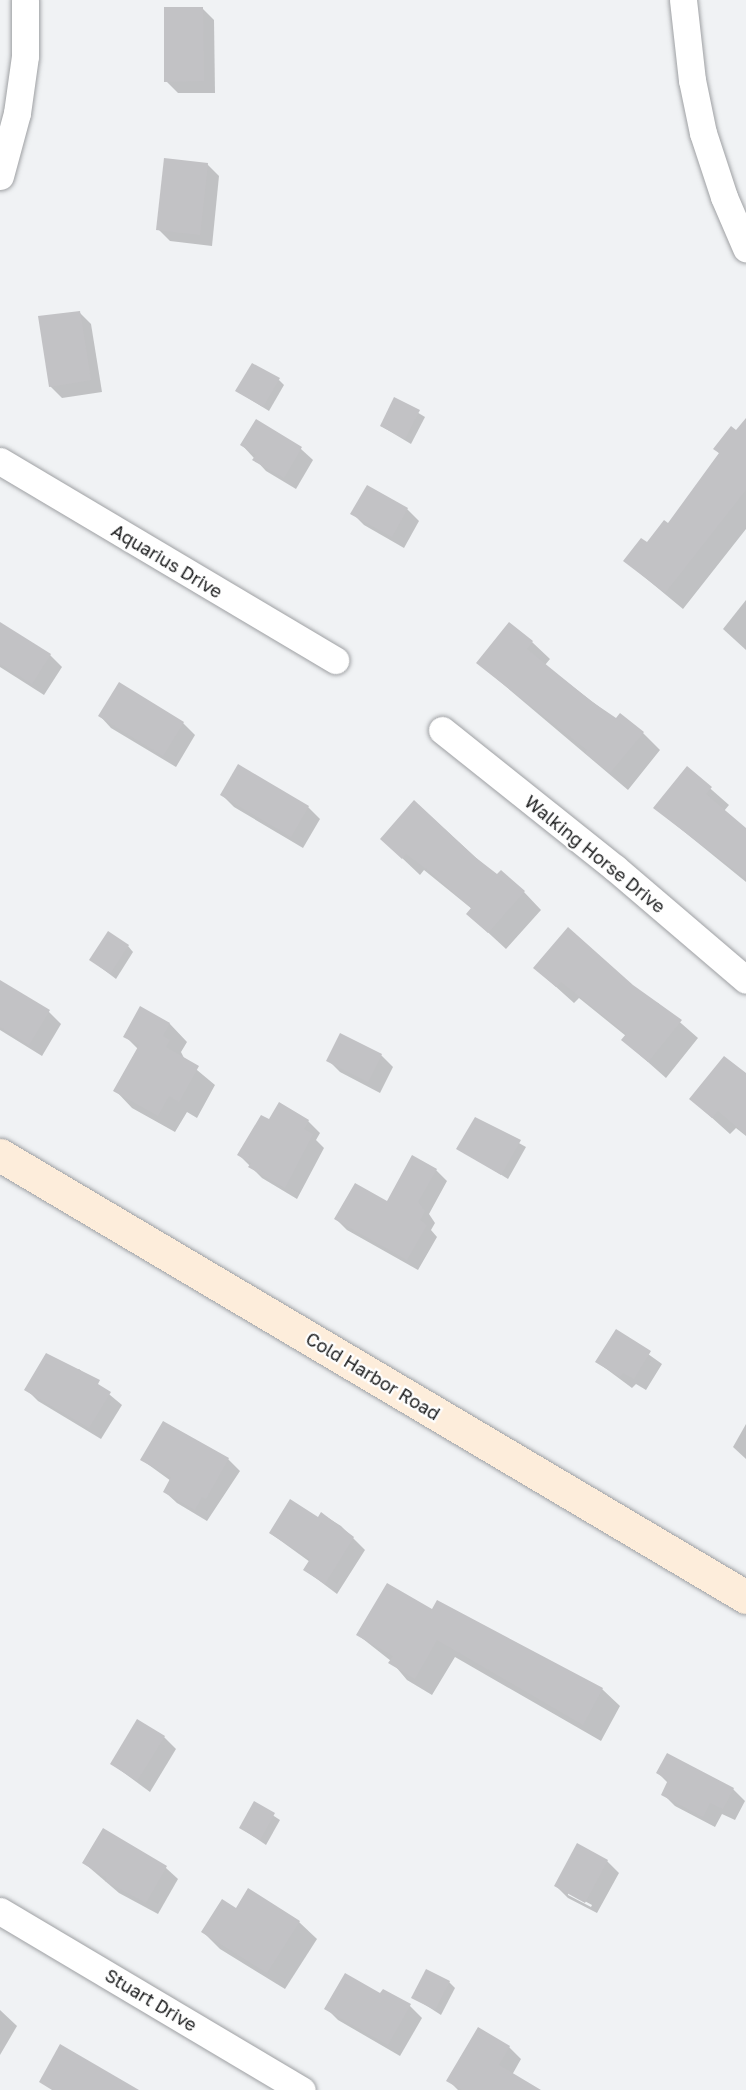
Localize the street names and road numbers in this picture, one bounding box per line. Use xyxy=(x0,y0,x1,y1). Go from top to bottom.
street label: Aquarius Drive xyxy=(108,519,226,603)
street label: Walking Horse Drive xyxy=(520,791,670,917)
street label: Cold Harbor Road xyxy=(302,1327,444,1425)
street label: Stuart Drive xyxy=(101,1964,201,2036)

